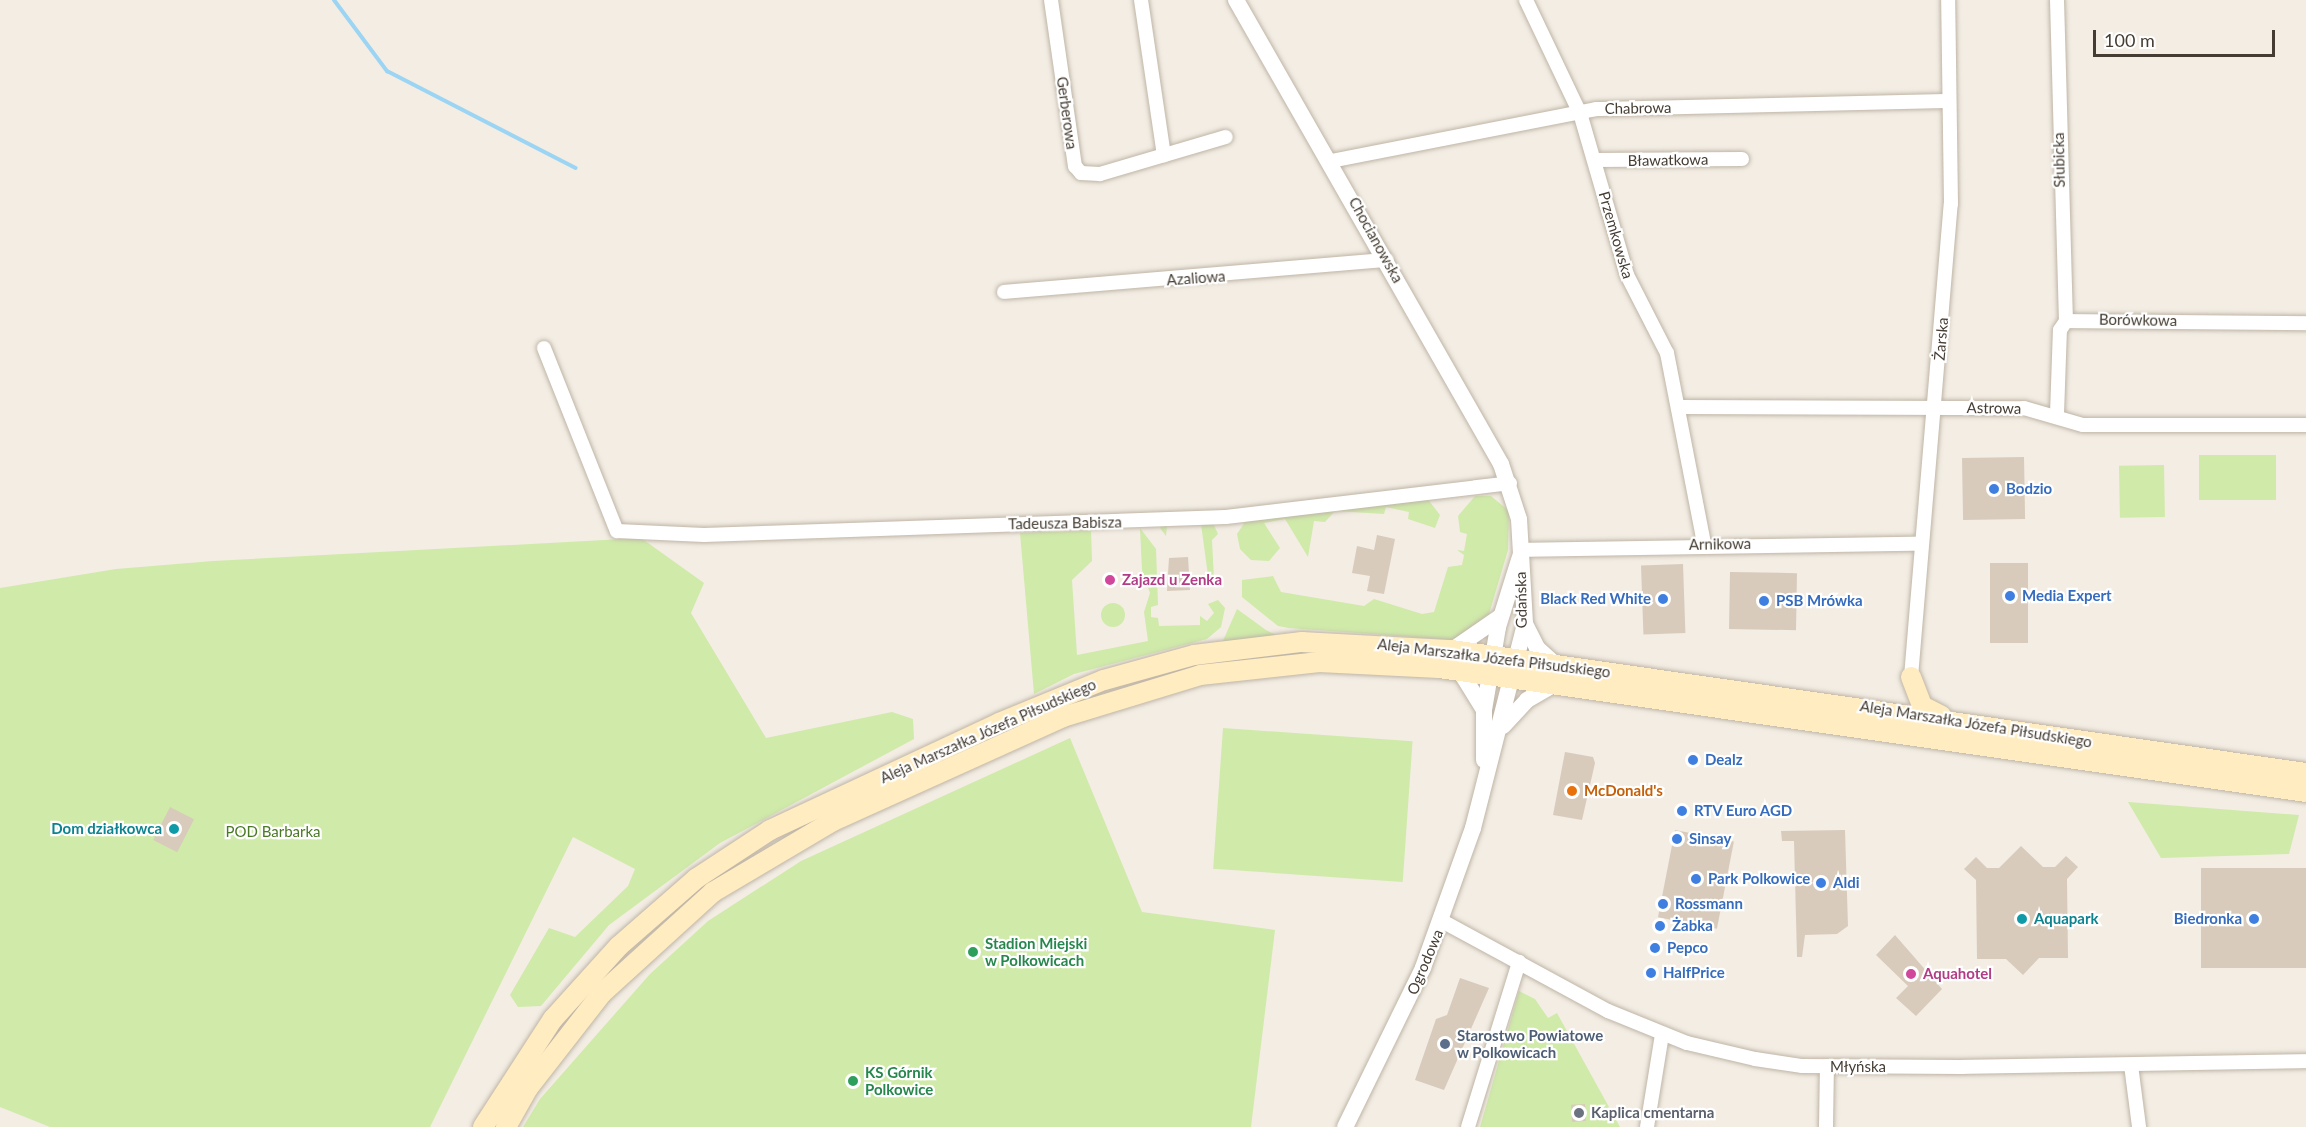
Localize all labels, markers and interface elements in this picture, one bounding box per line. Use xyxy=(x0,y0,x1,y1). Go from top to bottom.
scale bar xyxy=(2096,18,2278,56)
text: 100 m xyxy=(2104,29,2155,51)
street label: Gerberowa xyxy=(1053,75,1081,151)
street label: Chabrowa xyxy=(1604,98,1672,118)
street label: Słubicka xyxy=(2050,132,2068,188)
street label: Bławatkowa xyxy=(1627,150,1709,170)
street label: Przemkowska xyxy=(1595,189,1637,281)
street label: Chocianowska xyxy=(1345,194,1407,286)
street label: Azaliowa xyxy=(1166,267,1226,289)
street label: Borówkowa xyxy=(2099,310,2177,330)
street label: Żarska xyxy=(1930,317,1952,361)
street label: Astrowa xyxy=(1966,399,2022,417)
place label: Bodzio xyxy=(2006,480,2052,498)
marker: Bodzio xyxy=(1987,482,2001,496)
street label: Tadeusza Babisza xyxy=(1008,513,1122,533)
street label: Arnikowa xyxy=(1689,534,1751,554)
place label: Zajazd u Zenka xyxy=(1122,571,1222,589)
street label: Gdańska xyxy=(1512,572,1530,628)
marker: Zajazd u Zenka xyxy=(1103,573,1117,587)
place label: Media Expert xyxy=(2022,587,2112,605)
marker: Media Expert xyxy=(2003,589,2017,603)
place label: Black Red White xyxy=(1540,590,1651,608)
marker: Black Red White xyxy=(1656,592,1670,606)
place label: PSB Mrówka xyxy=(1776,592,1863,610)
marker: PSB Mrówka xyxy=(1757,594,1771,608)
street label: Aleja Marszałka Józefa Piłsudskiego xyxy=(1376,635,1612,681)
street label: Aleja Marszałka Józefa Piłsudskiego xyxy=(877,675,1099,787)
street label: Aleja Marszałka Józefa Piłsudskiego xyxy=(1859,697,2093,751)
place label: Dealz xyxy=(1705,751,1743,769)
marker: Dealz xyxy=(1686,753,1700,767)
place label: McDonald's xyxy=(1584,782,1663,800)
marker: McDonald's xyxy=(1565,784,1579,798)
place label: RTV Euro AGD xyxy=(1694,802,1793,820)
marker: RTV Euro AGD xyxy=(1675,804,1689,818)
place label: Dom działkowca xyxy=(51,820,162,838)
marker: Dom działkowca xyxy=(167,822,181,836)
park label: POD Barbarka xyxy=(225,823,321,841)
place label: Sinsay xyxy=(1689,830,1731,848)
marker: Sinsay xyxy=(1670,832,1684,846)
place label: Park Polkowice xyxy=(1708,870,1810,888)
marker: Park Polkowice xyxy=(1689,872,1703,886)
place label: Aldi xyxy=(1833,874,1859,892)
marker: Aldi xyxy=(1814,876,1828,890)
place label: Rossmann xyxy=(1675,895,1743,913)
marker: Rossmann xyxy=(1656,897,1670,911)
place label: Aquapark xyxy=(2034,910,2099,928)
place label: Biedronka xyxy=(2174,910,2242,928)
marker: Aquapark xyxy=(2015,912,2029,926)
marker: Biedronka xyxy=(2247,912,2261,926)
place label: Żabka xyxy=(1672,917,1713,935)
marker: Żabka xyxy=(1653,919,1667,933)
street label: Ogrodowa xyxy=(1403,927,1447,997)
place label: Stadion Miejski w Polkowicach xyxy=(985,934,1087,969)
place label: Pepco xyxy=(1667,939,1708,957)
marker: Pepco xyxy=(1648,941,1662,955)
marker: Stadion Miejski w Polkowicach xyxy=(966,945,980,959)
place label: HalfPrice xyxy=(1663,964,1725,982)
place label: Aquahotel xyxy=(1923,965,1992,983)
marker: HalfPrice xyxy=(1644,966,1658,980)
marker: Aquahotel xyxy=(1904,967,1918,981)
place label: Starostwo Powiatowe w Polkowicach xyxy=(1457,1026,1603,1061)
marker: Starostwo Powiatowe w Polkowicach xyxy=(1438,1037,1452,1051)
street label: Młyńska xyxy=(1830,1058,1886,1076)
place label: KS Górnik Polkowice xyxy=(865,1063,933,1098)
marker: KS Górnik Polkowice xyxy=(846,1074,860,1088)
place label: Kaplica cmentarna xyxy=(1591,1104,1714,1122)
marker: Kaplica cmentarna xyxy=(1572,1106,1586,1120)

